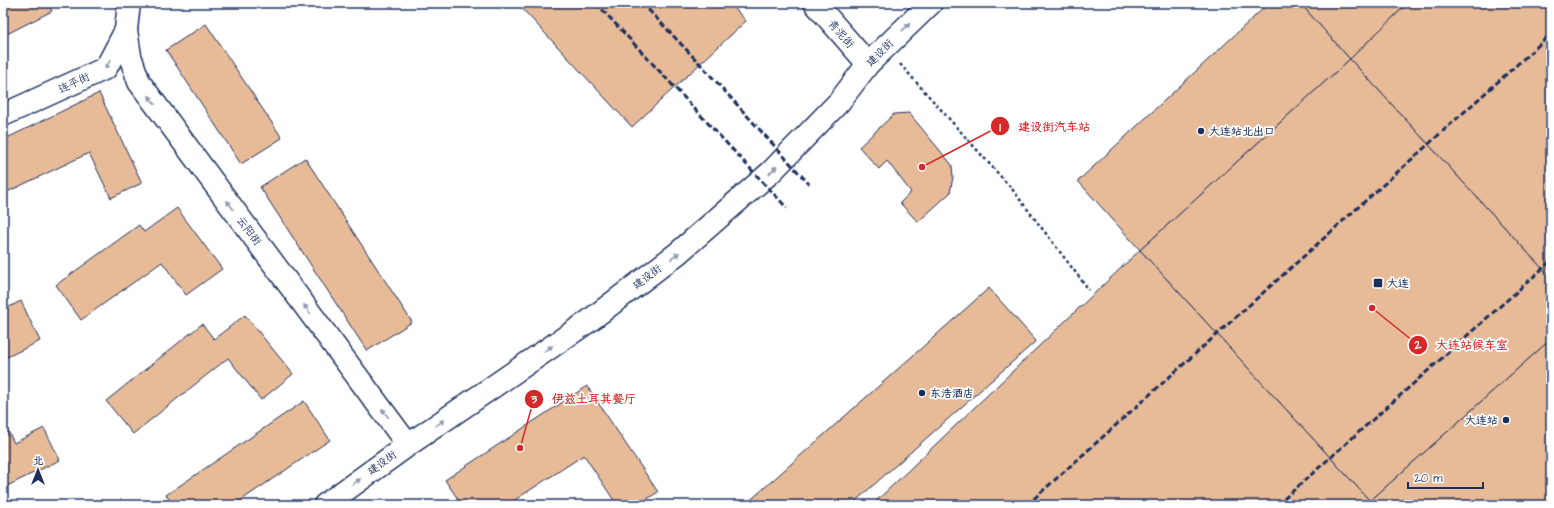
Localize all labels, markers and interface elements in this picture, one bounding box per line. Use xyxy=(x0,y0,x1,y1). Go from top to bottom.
street label: 青泥街 xyxy=(825,17,858,52)
one-way arrow xyxy=(901,23,911,32)
street label: 建设街 xyxy=(863,35,898,70)
one-way arrow xyxy=(104,58,111,69)
street label: 连平街 xyxy=(56,69,93,97)
one-way arrow xyxy=(148,95,156,106)
callout: 建设街汽车站 xyxy=(990,114,1098,138)
text: 1 xyxy=(999,119,1001,136)
text: 建设街汽车站 xyxy=(1018,119,1090,136)
place label: 大连站北出口 xyxy=(1209,124,1275,139)
marker: 大连站北出口 xyxy=(1196,126,1206,136)
one-way arrow xyxy=(768,165,778,175)
one-way arrow xyxy=(226,199,234,210)
street label: 云阳街 xyxy=(233,213,266,249)
one-way arrow xyxy=(669,251,680,260)
street label: 建设街 xyxy=(629,260,665,293)
place label: 大连 xyxy=(1387,276,1409,291)
marker: 大连 xyxy=(1372,277,1384,289)
one-way arrow xyxy=(303,304,311,314)
callout: 大连站候车室 xyxy=(1408,333,1516,357)
text: 2 xyxy=(1414,337,1422,354)
text: 大连站候车室 xyxy=(1436,337,1508,354)
one-way arrow xyxy=(542,345,553,353)
place label: 东浩酒店 xyxy=(930,386,974,401)
callout: 伊兹土耳其餐厅 xyxy=(524,387,644,411)
marker: 东浩酒店 xyxy=(917,388,927,398)
text: 3 xyxy=(530,391,538,408)
text: 伊兹土耳其餐厅 xyxy=(552,391,636,408)
one-way arrow xyxy=(381,408,389,419)
place label: 大连站 xyxy=(1465,413,1498,428)
marker: 大连站 xyxy=(1501,415,1511,425)
one-way arrow xyxy=(435,419,446,427)
street label: 建设街 xyxy=(364,447,401,479)
north arrow xyxy=(18,450,58,490)
text: 北 xyxy=(33,453,44,468)
scale bar xyxy=(1408,464,1483,490)
text: 20 m xyxy=(1414,470,1443,487)
one-way arrow xyxy=(351,478,362,486)

